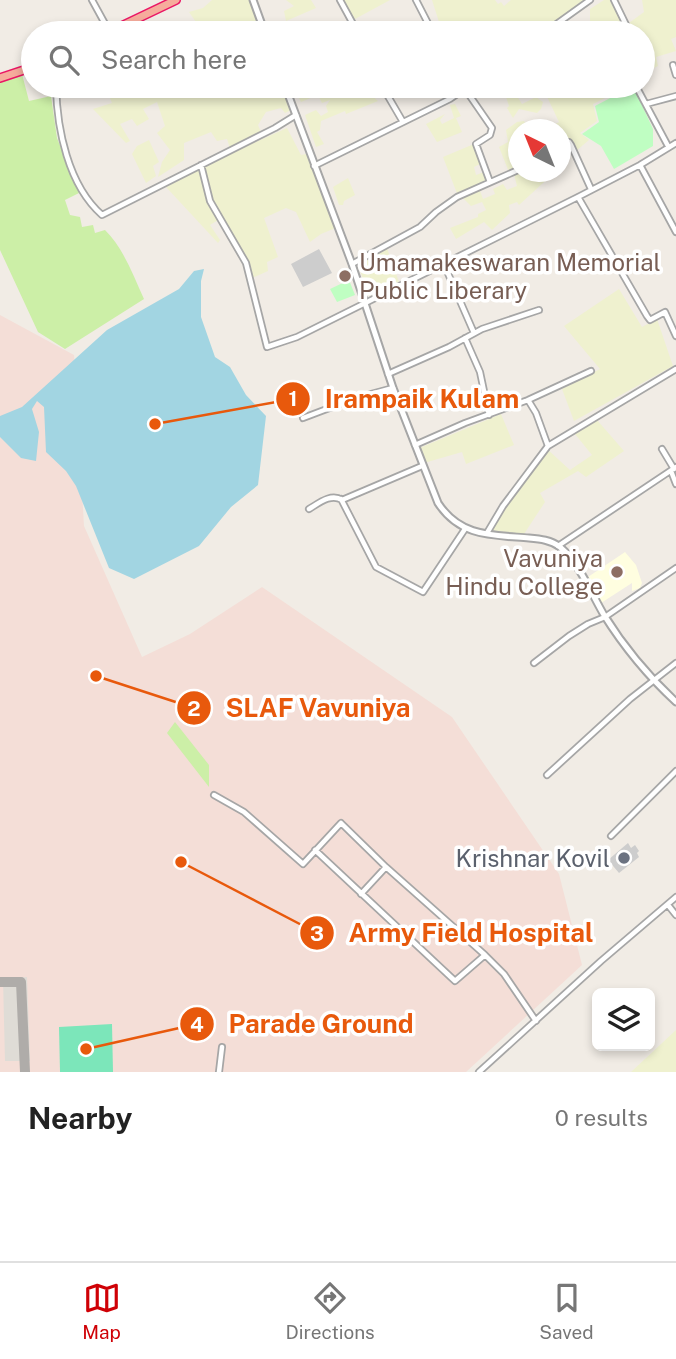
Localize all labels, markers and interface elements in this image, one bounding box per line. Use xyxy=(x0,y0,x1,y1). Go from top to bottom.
search box xyxy=(21,21,655,98)
icon: search xyxy=(45,41,83,79)
text: Search here xyxy=(101,44,247,75)
north arrow xyxy=(508,119,571,182)
place label: Umamakeswaran Memorial Public Liberary xyxy=(359,248,661,304)
marker: Umamakeswaran Memorial Public Liberary xyxy=(337,268,353,284)
callout: Irampaik Kulam xyxy=(275,375,533,422)
text: Irampaik Kulam xyxy=(325,383,519,414)
text: 1 xyxy=(289,386,298,411)
place label: Vavuniya Hindu College xyxy=(445,544,603,600)
marker: Vavuniya Hindu College xyxy=(609,564,625,580)
callout: SLAF Vavuniya xyxy=(176,685,425,732)
text: SLAF Vavuniya xyxy=(225,692,411,723)
text: 2 xyxy=(187,696,201,721)
place label: Krishnar Kovil xyxy=(456,844,610,872)
marker: Krishnar Kovil xyxy=(616,850,632,866)
callout: Army Field Hospital xyxy=(299,910,608,957)
text: Army Field Hospital xyxy=(348,917,594,948)
text: 3 xyxy=(310,921,324,946)
map controls xyxy=(592,988,655,1051)
button: layers xyxy=(592,988,655,1051)
callout: Parade Ground xyxy=(180,1001,428,1048)
text: Parade Ground xyxy=(228,1008,414,1039)
text: 4 xyxy=(190,1012,204,1037)
text: Nearby xyxy=(28,1100,132,1136)
text: 0 results xyxy=(555,1104,648,1131)
tab: Map xyxy=(82,1279,121,1343)
tab: Directions xyxy=(285,1279,375,1343)
tab: Saved xyxy=(539,1279,594,1343)

